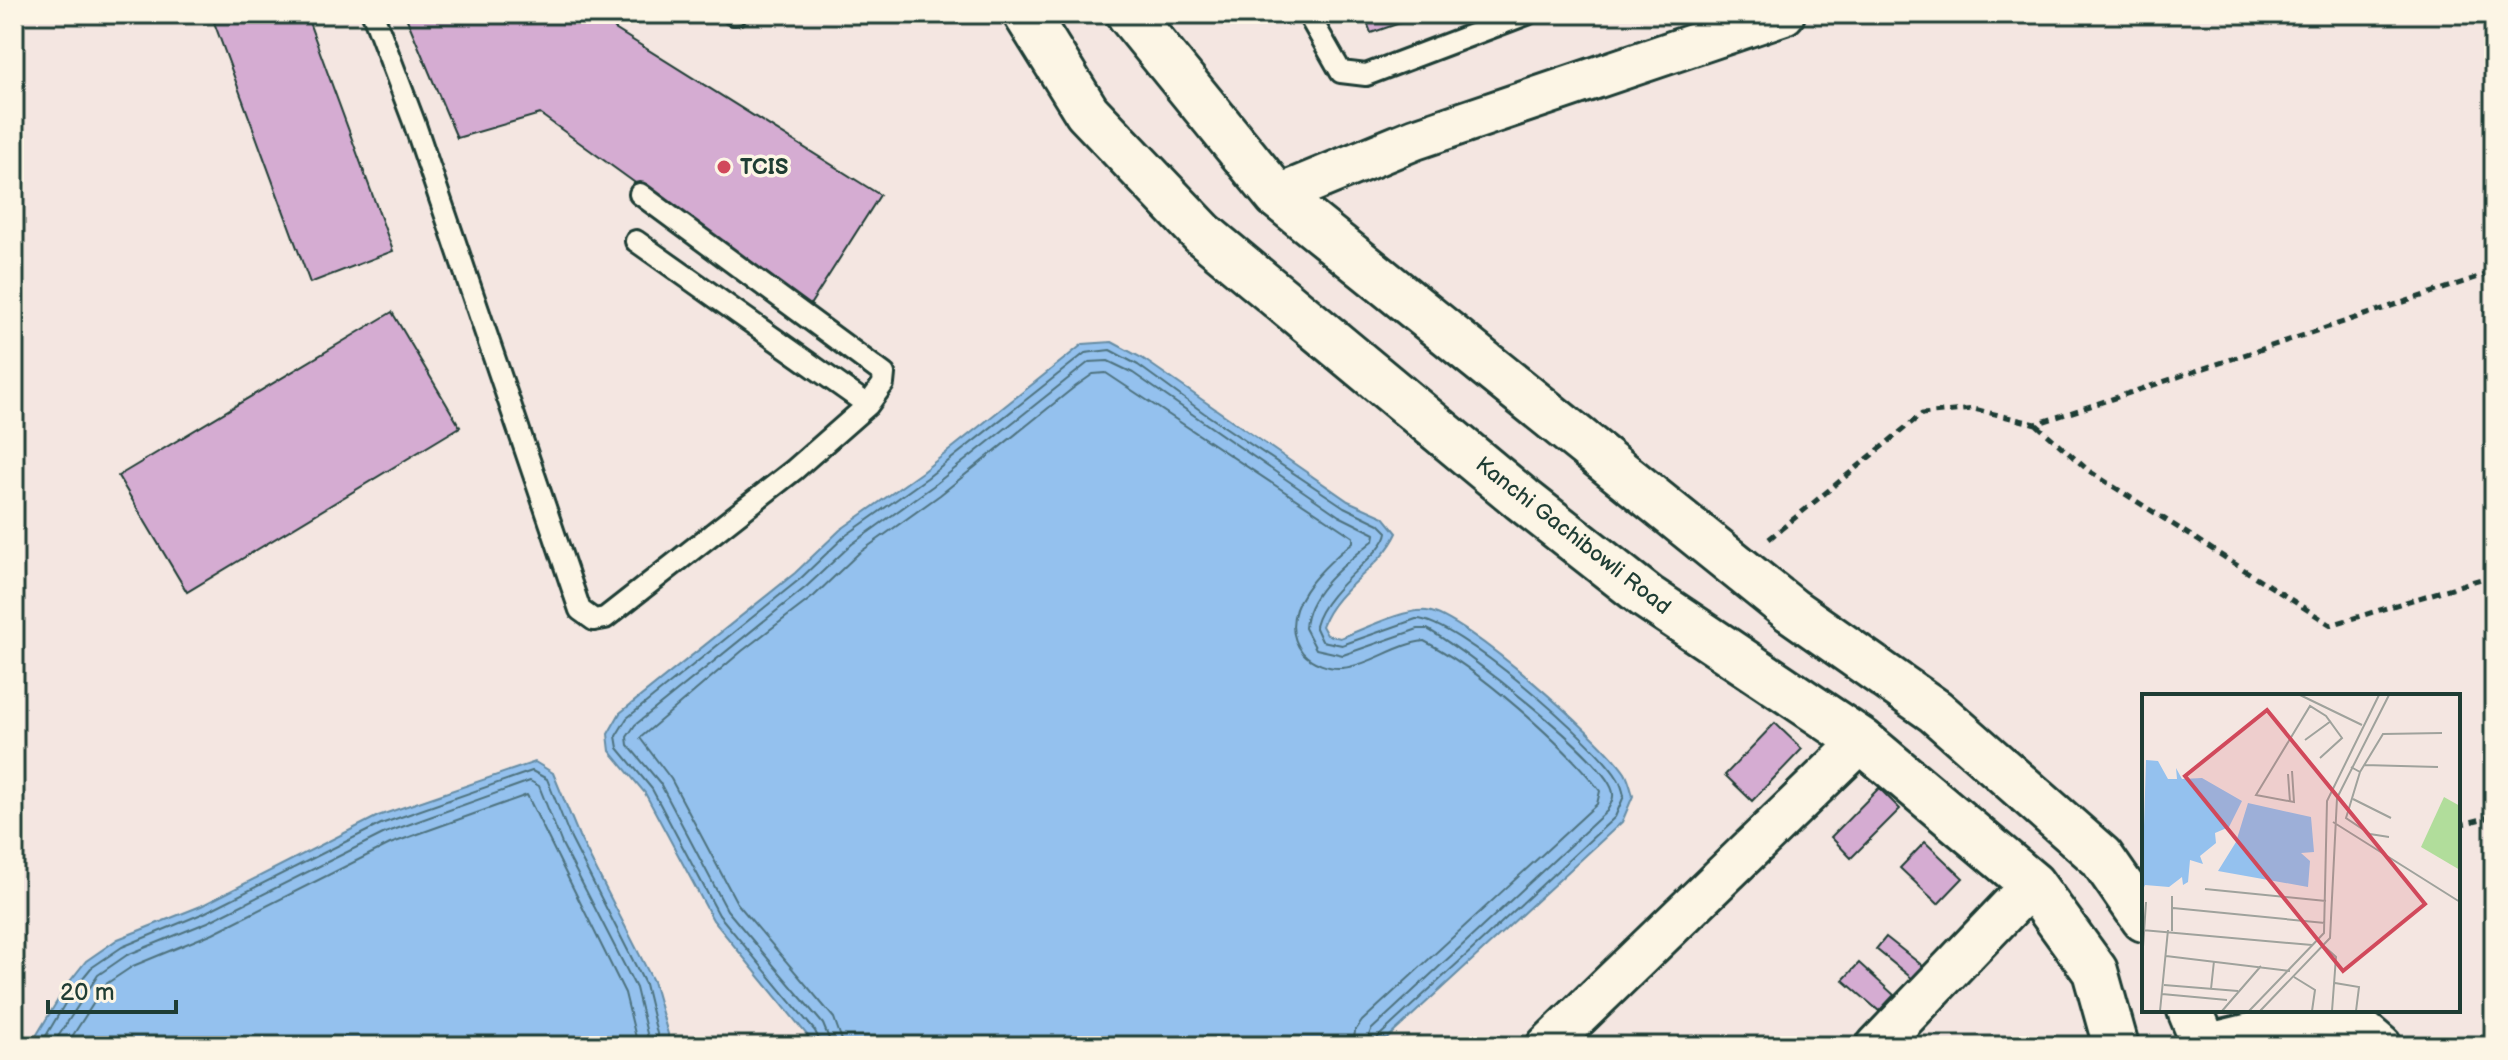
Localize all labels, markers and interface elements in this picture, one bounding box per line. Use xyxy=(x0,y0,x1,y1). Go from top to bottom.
place label: TCIS xyxy=(740,154,788,181)
marker: TCIS xyxy=(715,158,733,176)
street label: Kanchi Gachibowli Road xyxy=(1470,451,1676,621)
inset map xyxy=(2142,694,2460,1012)
scale bar xyxy=(48,964,176,1014)
text: 20 m xyxy=(60,978,115,1007)

